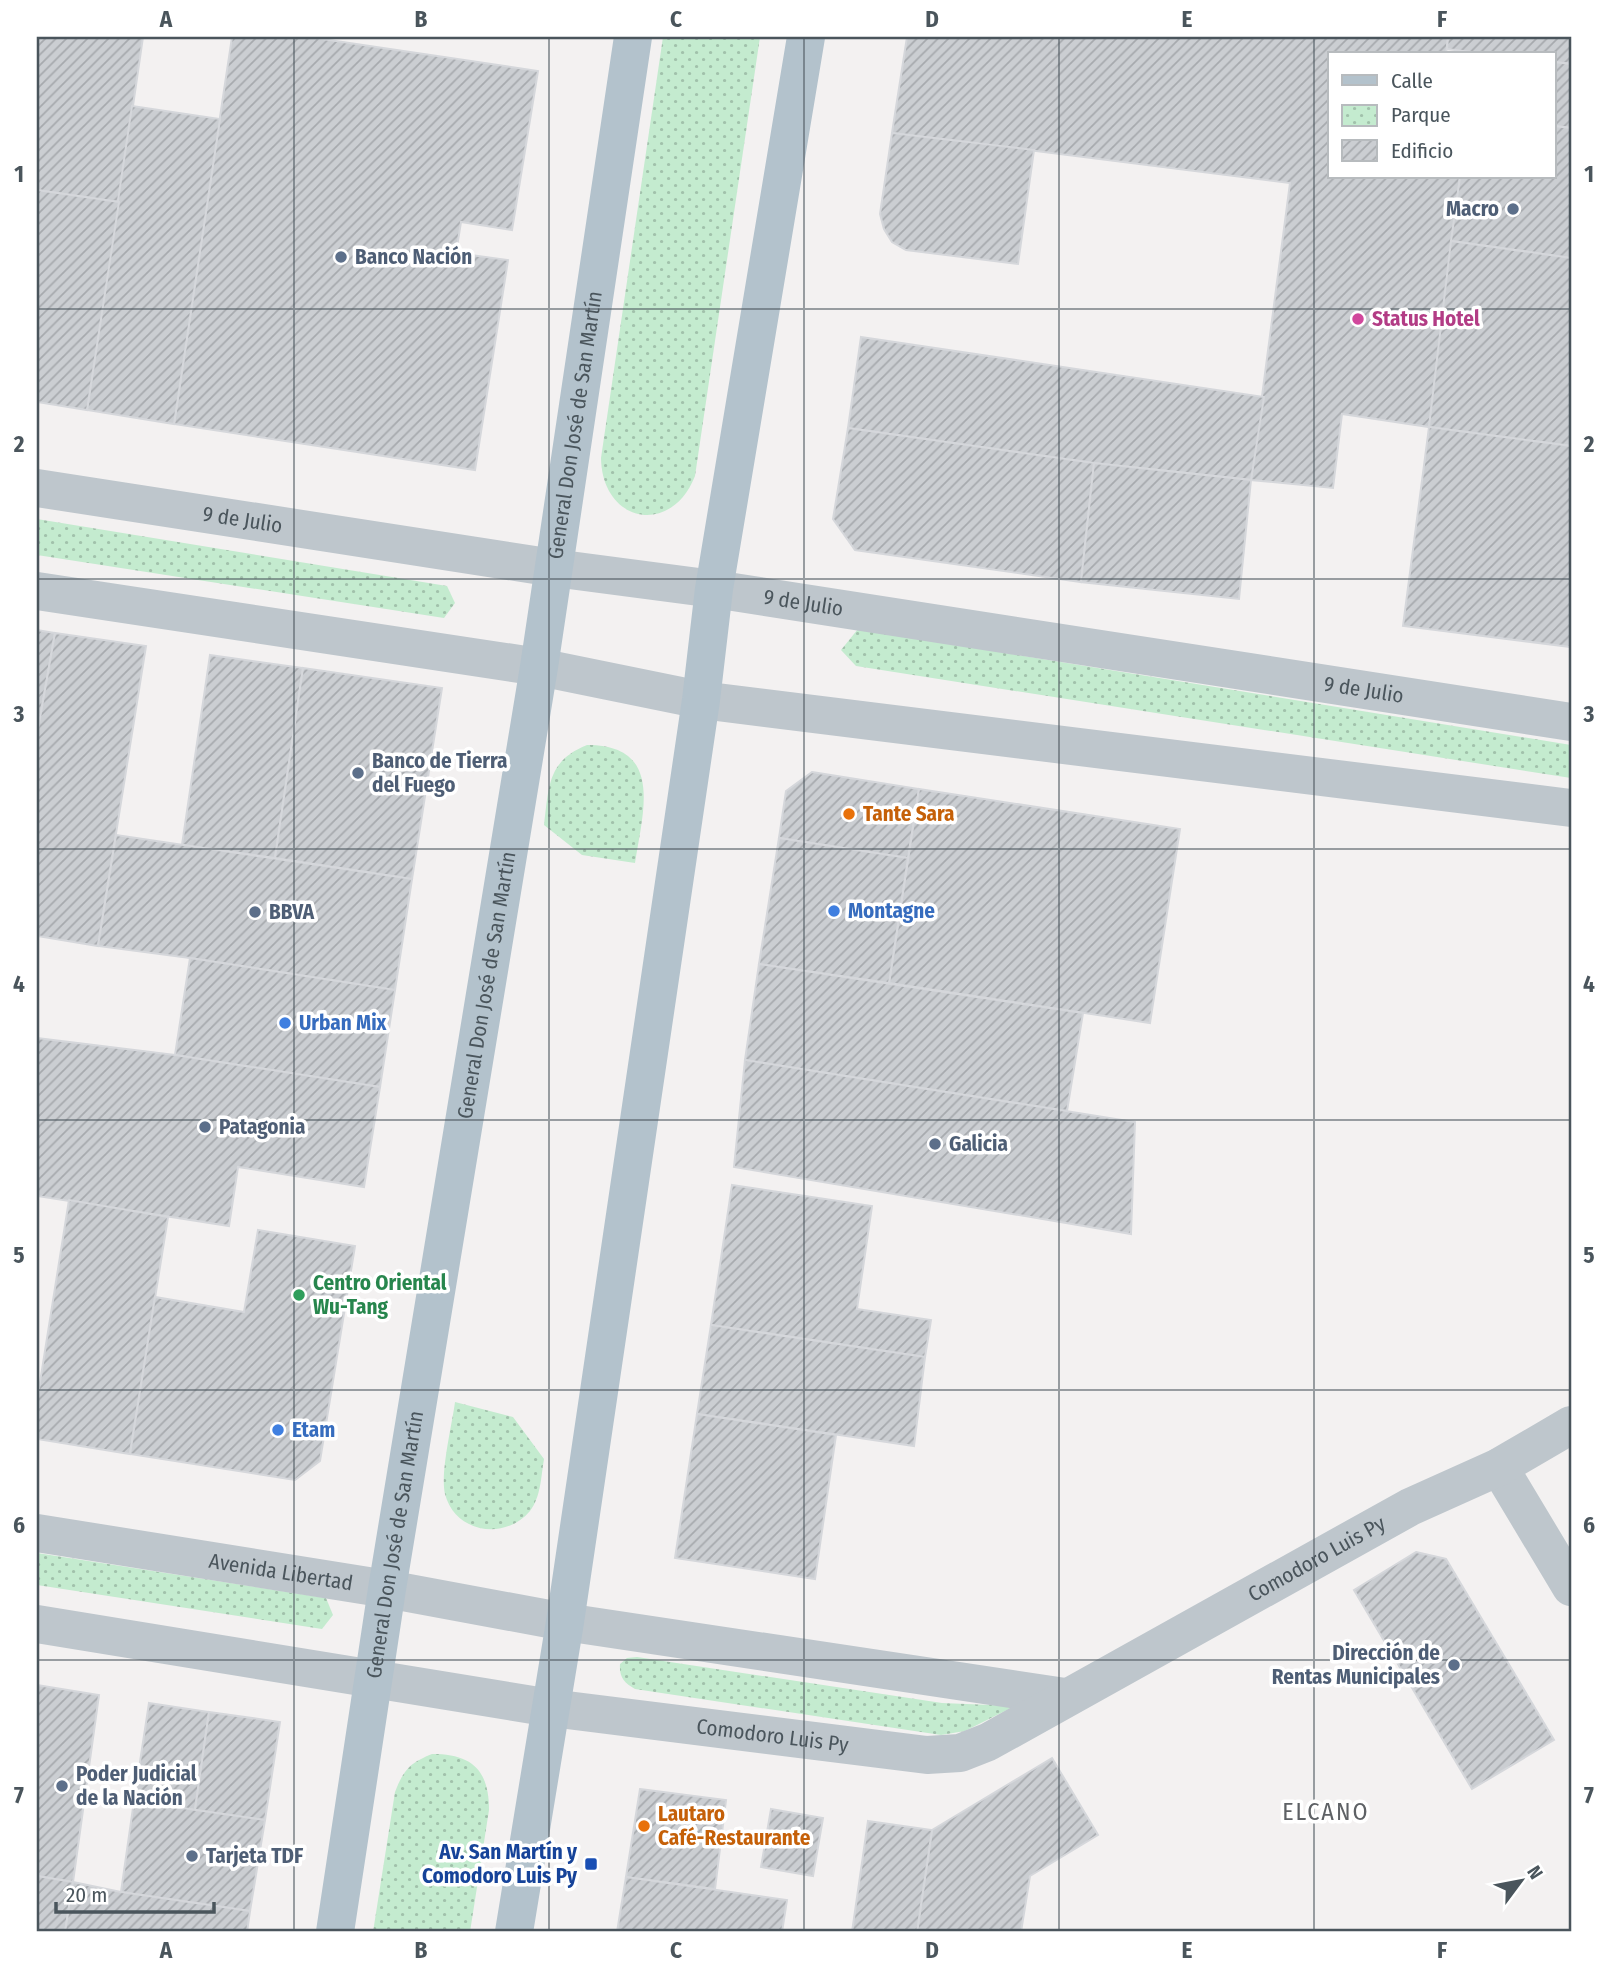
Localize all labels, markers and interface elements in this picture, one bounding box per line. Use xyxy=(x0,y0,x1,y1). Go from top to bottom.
text: A xyxy=(159,5,173,33)
text: B xyxy=(415,5,428,33)
text: C xyxy=(670,5,682,33)
text: D xyxy=(925,5,939,33)
text: E xyxy=(1182,5,1193,33)
text: F xyxy=(1437,5,1447,33)
legend xyxy=(1328,52,1556,178)
text: Calle xyxy=(1391,68,1433,94)
text: Parque xyxy=(1391,102,1451,128)
text: Edificio xyxy=(1391,138,1453,164)
text: 1 xyxy=(14,160,24,188)
text: 1 xyxy=(1584,160,1594,188)
place label: Macro xyxy=(1446,196,1499,222)
marker: Macro xyxy=(1505,201,1521,217)
place label: Banco Nación xyxy=(355,244,472,270)
marker: Banco Nación xyxy=(333,249,349,265)
street label: General Don José de San Martín xyxy=(542,289,608,561)
place label: Status Hotel xyxy=(1372,306,1480,332)
marker: Status Hotel xyxy=(1350,311,1366,327)
text: 2 xyxy=(13,430,25,458)
text: 2 xyxy=(1583,430,1595,458)
street label: 9 de Julio xyxy=(201,501,284,539)
street label: 9 de Julio xyxy=(762,584,845,622)
street label: 9 de Julio xyxy=(1322,671,1405,709)
text: 3 xyxy=(13,700,25,728)
text: 3 xyxy=(1583,700,1595,728)
place label: Banco de Tierra del Fuego xyxy=(372,748,508,798)
marker: Banco de Tierra del Fuego xyxy=(350,765,366,781)
place label: Tante Sara xyxy=(863,801,955,827)
marker: Tante Sara xyxy=(841,806,857,822)
street label: General Don José de San Martín xyxy=(452,849,521,1121)
place label: Montagne xyxy=(848,898,935,924)
place label: BBVA xyxy=(269,899,315,925)
marker: Montagne xyxy=(826,903,842,919)
marker: BBVA xyxy=(247,904,263,920)
text: 4 xyxy=(13,970,25,998)
text: 4 xyxy=(1583,970,1595,998)
place label: Urban Mix xyxy=(299,1010,388,1036)
marker: Urban Mix xyxy=(277,1015,293,1031)
place label: Patagonia xyxy=(219,1114,305,1140)
marker: Patagonia xyxy=(197,1119,213,1135)
place label: Galicia xyxy=(949,1131,1008,1157)
marker: Galicia xyxy=(927,1136,943,1152)
text: 5 xyxy=(13,1241,25,1269)
text: 5 xyxy=(1583,1241,1595,1269)
place label: Centro Oriental Wu-Tang xyxy=(313,1270,447,1320)
marker: Centro Oriental Wu-Tang xyxy=(291,1287,307,1303)
street label: General Don José de San Martín xyxy=(361,1409,429,1680)
place label: Etam xyxy=(292,1417,335,1443)
marker: Etam xyxy=(270,1422,286,1438)
street label: Comodoro Luis Py xyxy=(1243,1510,1390,1608)
text: 6 xyxy=(13,1511,25,1539)
text: 6 xyxy=(1583,1511,1595,1539)
street label: Avenida Libertad xyxy=(207,1548,355,1596)
place label: Dirección de Rentas Municipales xyxy=(1272,1640,1440,1690)
marker: Dirección de Rentas Municipales xyxy=(1446,1657,1462,1673)
street label: Comodoro Luis Py xyxy=(695,1713,851,1758)
place label: Poder Judicial de la Nación xyxy=(76,1761,197,1811)
marker: Poder Judicial de la Nación xyxy=(54,1778,70,1794)
text: 7 xyxy=(14,1781,24,1809)
text: 7 xyxy=(1584,1781,1594,1809)
district label: ELCANO xyxy=(1282,1798,1370,1826)
place label: Lautaro Café-Restaurante xyxy=(658,1801,811,1851)
marker: Lautaro Café-Restaurante xyxy=(636,1818,652,1834)
place label: Av. San Martín y Comodoro Luis Py xyxy=(422,1839,578,1889)
place label: Tarjeta TDF xyxy=(206,1843,304,1869)
north arrow xyxy=(1486,1846,1556,1916)
marker: Tarjeta TDF xyxy=(184,1848,200,1864)
marker: Av. San Martín y Comodoro Luis Py xyxy=(583,1856,599,1872)
text: N xyxy=(1522,1861,1548,1883)
scale bar xyxy=(56,1871,214,1915)
text: 20 m xyxy=(66,1882,107,1908)
text: A xyxy=(159,1936,173,1964)
text: B xyxy=(415,1936,428,1964)
text: C xyxy=(670,1936,682,1964)
text: D xyxy=(925,1936,939,1964)
text: E xyxy=(1182,1936,1193,1964)
text: F xyxy=(1437,1936,1447,1964)

